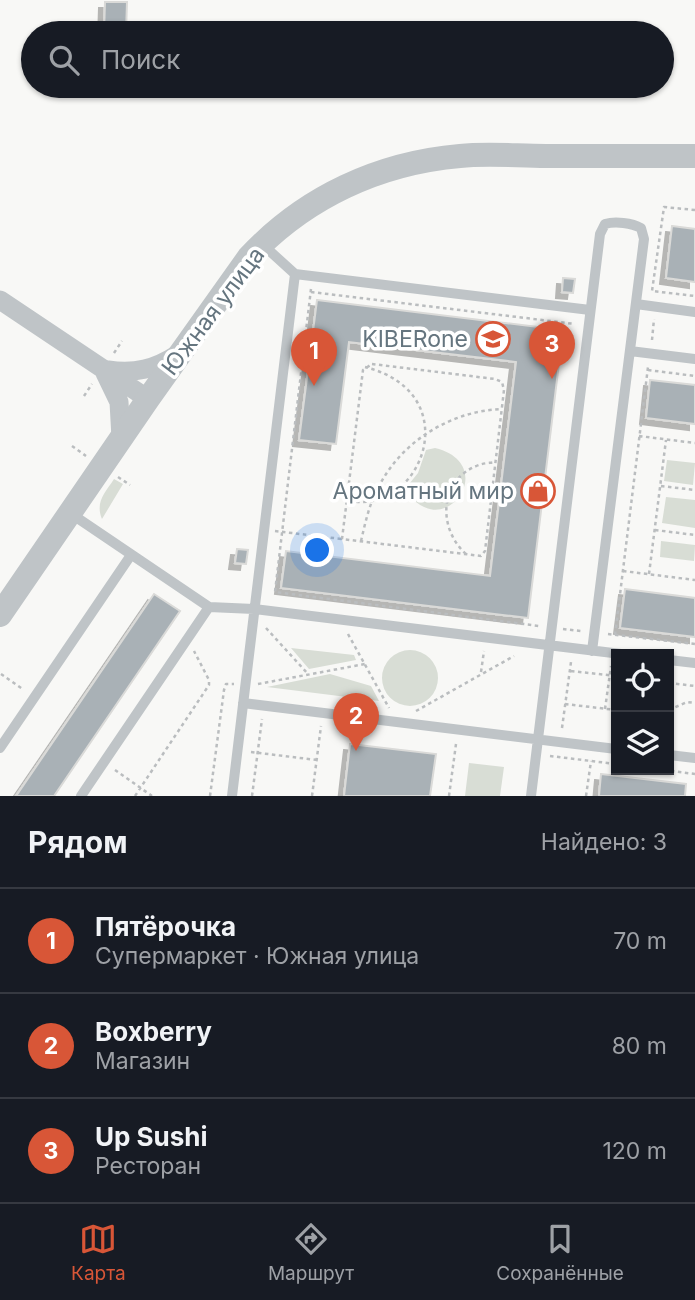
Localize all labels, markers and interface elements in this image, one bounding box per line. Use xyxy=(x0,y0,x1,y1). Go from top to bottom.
search box xyxy=(21,21,674,98)
icon: search xyxy=(45,41,83,79)
text: Поиск xyxy=(101,44,180,75)
street label: Южная улица xyxy=(156,241,270,381)
school or university icon: KIBERone xyxy=(474,320,512,358)
pin: 3 xyxy=(529,321,575,379)
place label: KIBERone xyxy=(362,325,468,353)
pin: 1 xyxy=(291,328,337,386)
shop icon: Ароматный мир xyxy=(519,472,557,510)
place label: Ароматный мир xyxy=(333,477,514,505)
your location xyxy=(300,533,334,567)
map controls xyxy=(611,649,674,775)
button: locate xyxy=(611,649,674,712)
pin: 2 xyxy=(333,693,379,751)
button: layers xyxy=(611,712,674,775)
text: Рядом xyxy=(28,824,128,860)
text: Найдено: 3 xyxy=(541,828,667,856)
text: Пятёрочка xyxy=(95,911,236,942)
text: 1 xyxy=(46,927,56,955)
text: 70 m xyxy=(613,927,667,955)
text: Супермаркет · Южная улица xyxy=(95,942,419,970)
text: Boxberry xyxy=(95,1016,212,1047)
text: 2 xyxy=(44,1032,58,1060)
text: 80 m xyxy=(612,1032,667,1060)
text: Магазин xyxy=(95,1047,190,1075)
text: Up Sushi xyxy=(95,1121,208,1152)
text: 3 xyxy=(44,1137,58,1165)
text: 120 m xyxy=(602,1137,667,1165)
text: Ресторан xyxy=(95,1152,201,1180)
tab: Карта xyxy=(71,1220,126,1285)
tab: Маршрут xyxy=(268,1220,354,1285)
tab: Сохранённые xyxy=(496,1220,624,1285)

